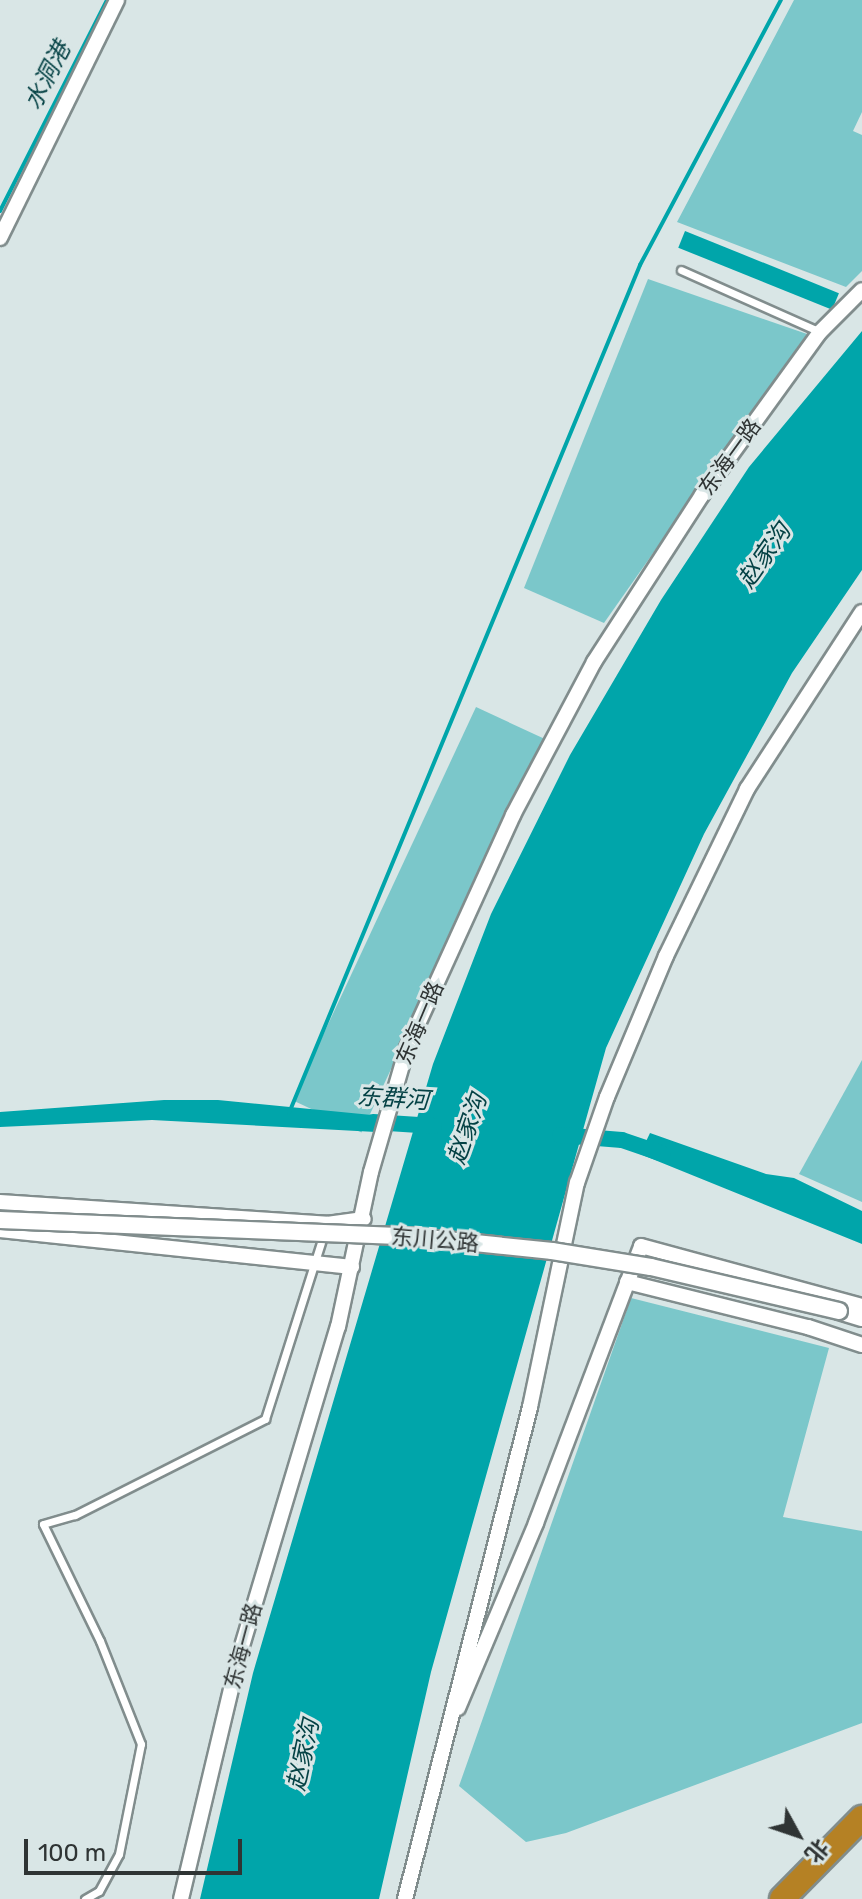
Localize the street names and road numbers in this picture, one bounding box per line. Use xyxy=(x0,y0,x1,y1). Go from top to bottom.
street label: 东海一路 xyxy=(693,414,767,500)
street label: 东海一路 xyxy=(391,977,449,1069)
street label: 东川公路 xyxy=(390,1223,480,1257)
street label: 东海一路 xyxy=(219,1600,267,1692)

